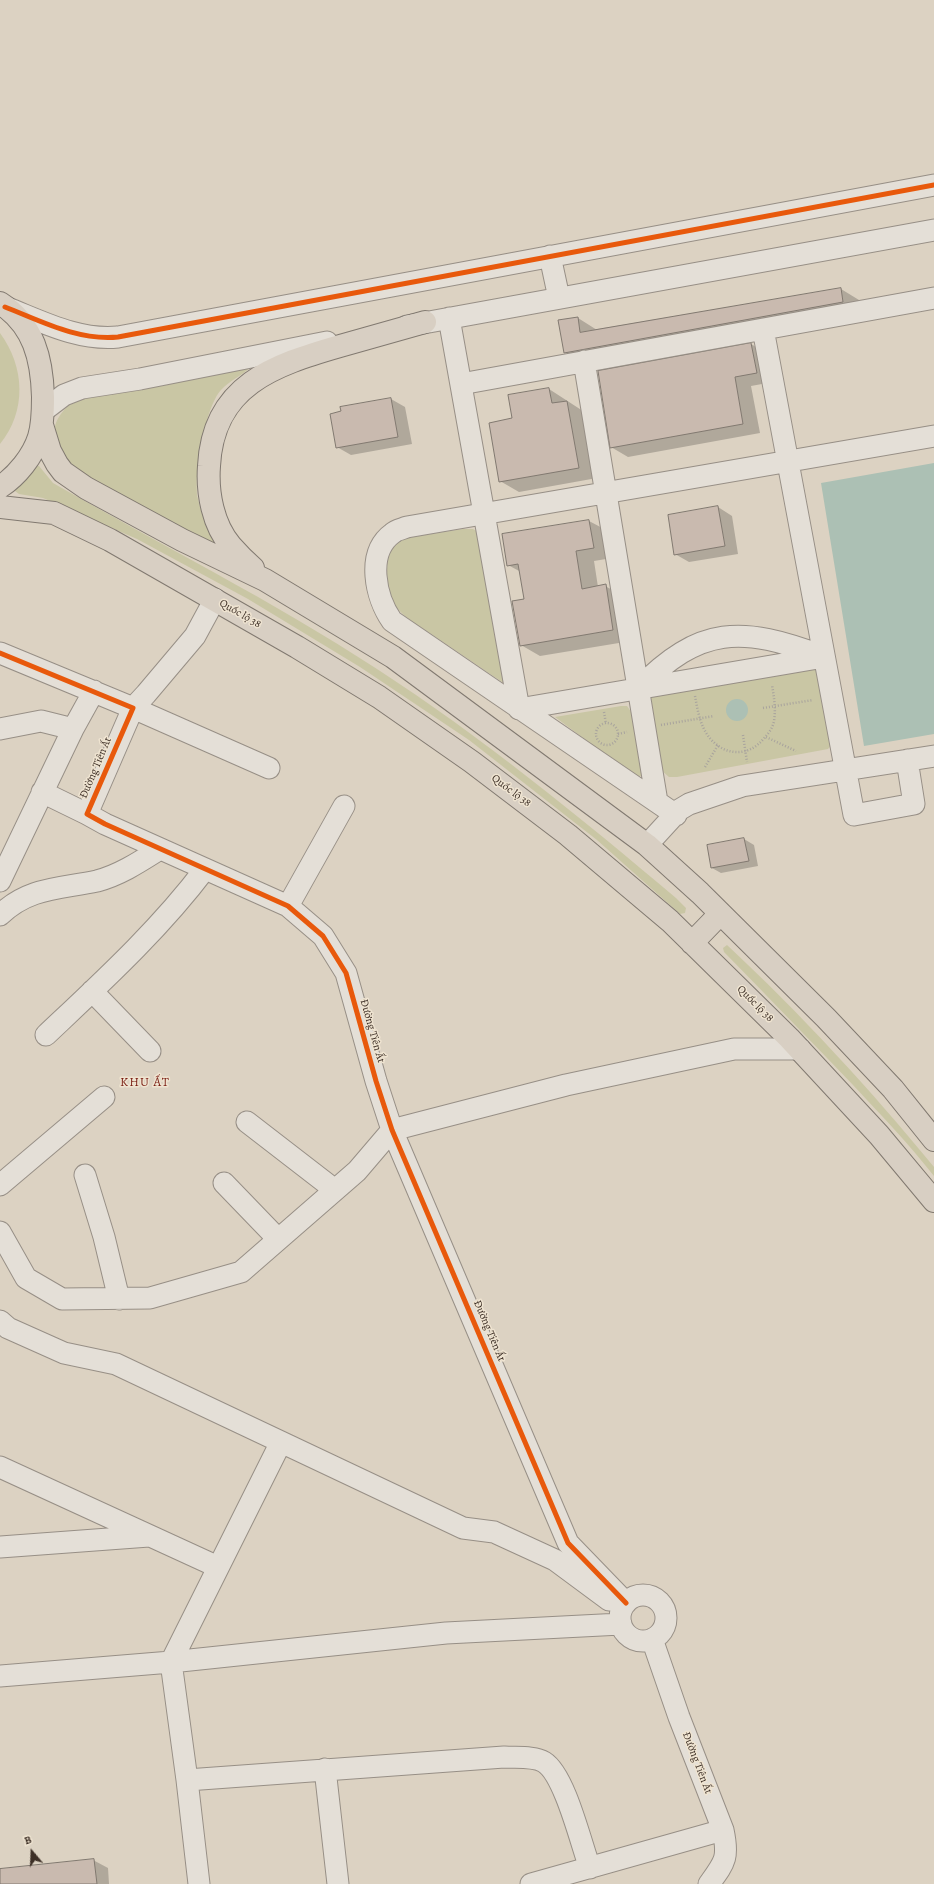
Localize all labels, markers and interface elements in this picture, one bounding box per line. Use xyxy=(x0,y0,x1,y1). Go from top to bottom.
street label: Quốc lộ 38 xyxy=(217,597,263,631)
street label: Đường Tiên Ất xyxy=(77,735,115,801)
street label: Quốc lộ 38 xyxy=(489,772,533,810)
street label: Quốc lộ 38 xyxy=(734,983,776,1025)
street label: Đường Tiên Ất xyxy=(357,998,387,1064)
district label: KHU ẤT xyxy=(120,1075,170,1091)
street label: Đường Tiên Ất xyxy=(470,1298,508,1364)
street label: Đường Tiên Ất xyxy=(679,1730,715,1796)
north arrow xyxy=(12,1832,52,1872)
text: B xyxy=(22,1832,34,1848)

